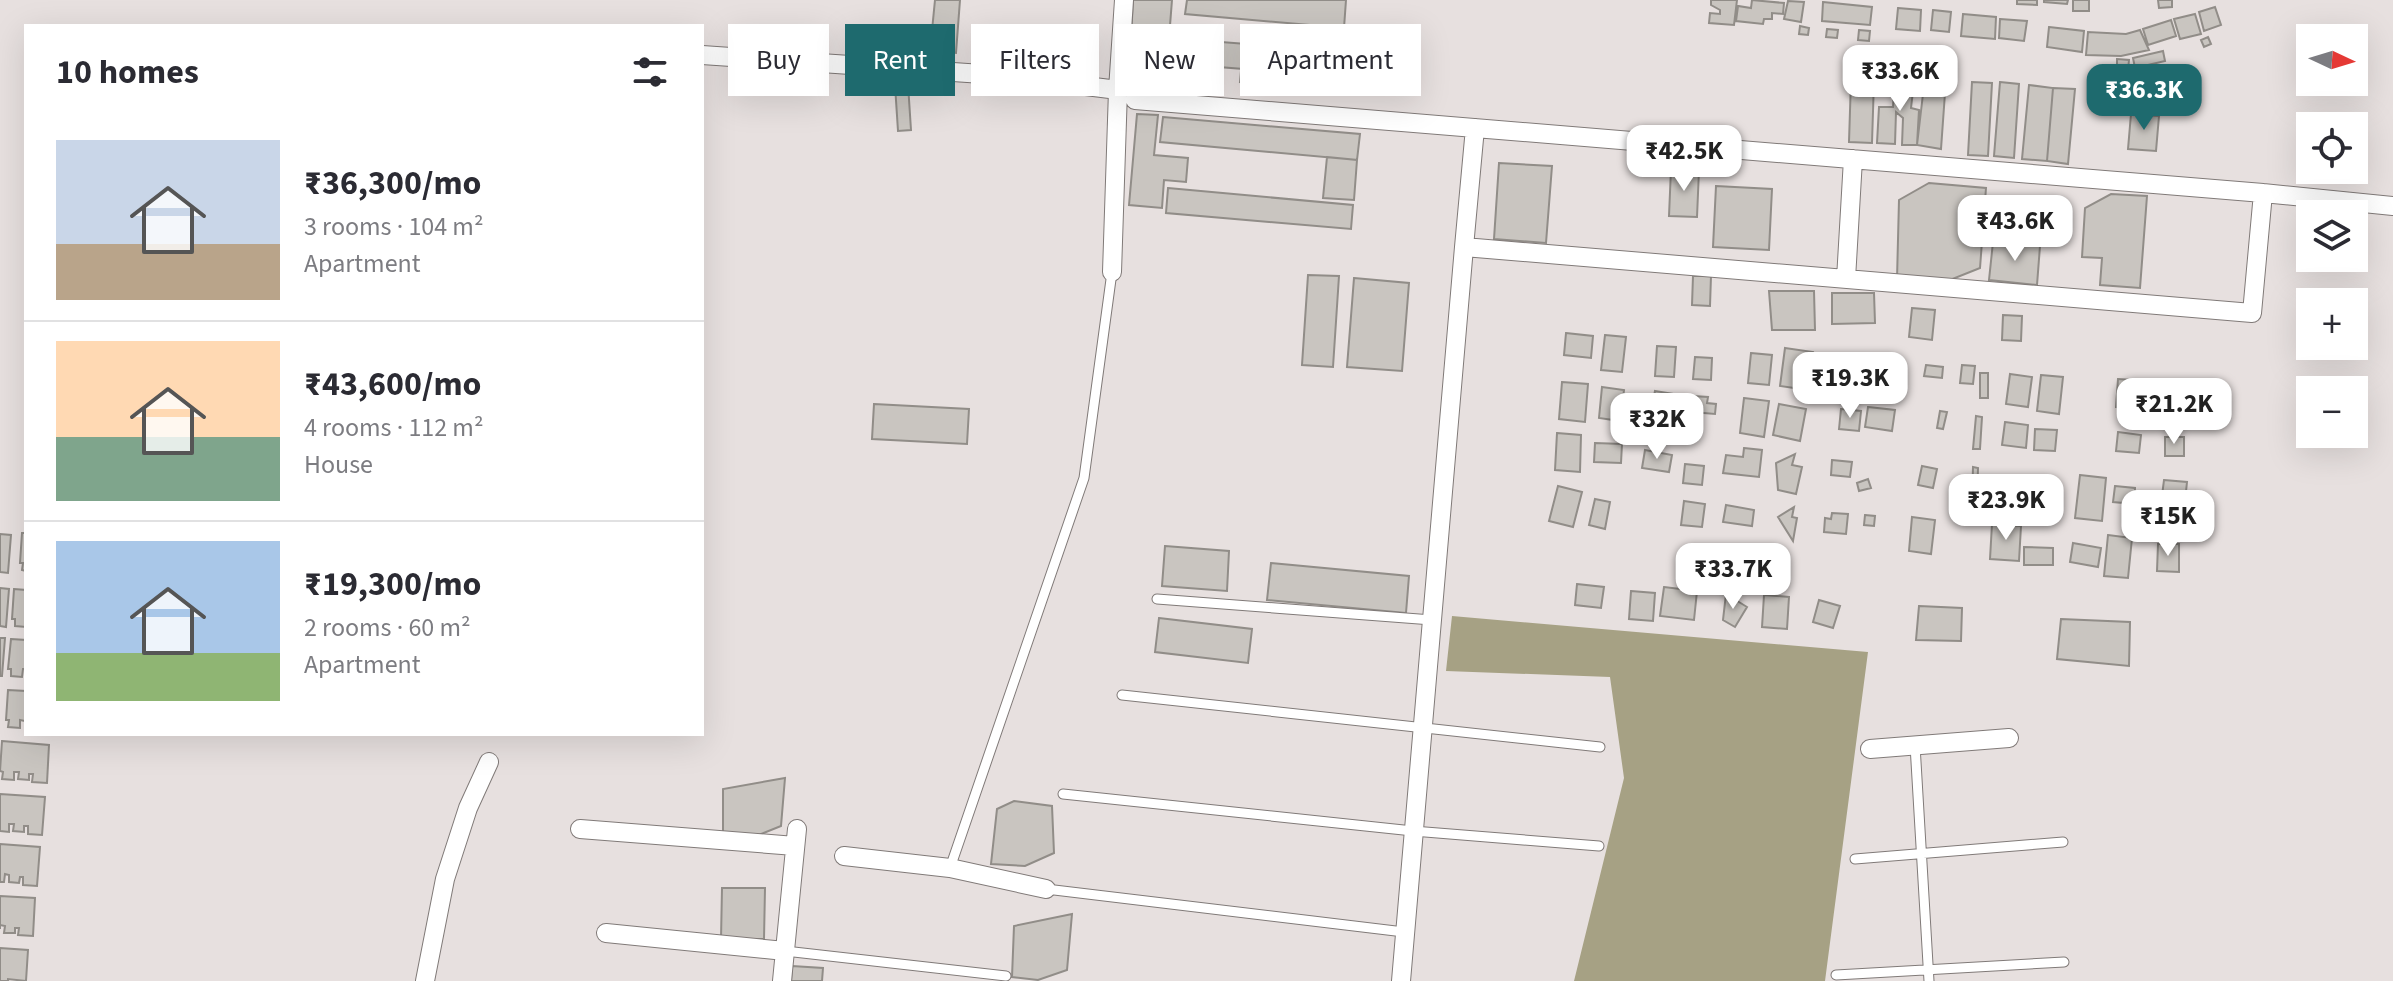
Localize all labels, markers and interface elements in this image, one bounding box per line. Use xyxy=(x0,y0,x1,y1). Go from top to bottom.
chip: Buy xyxy=(728,24,829,96)
chip: Rent xyxy=(845,24,955,96)
chip: Filters xyxy=(971,24,1099,96)
chip: New xyxy=(1115,24,1224,96)
chip: Apartment xyxy=(1240,24,1421,96)
north arrow xyxy=(2296,24,2368,96)
map controls xyxy=(2296,24,2368,448)
pin: ₹33.6K xyxy=(1835,45,1965,113)
text: 10 homes xyxy=(56,48,199,97)
icon: filters xyxy=(628,50,672,94)
text: ₹33.6K xyxy=(1861,52,1939,89)
pin: ₹36.3K xyxy=(2079,64,2209,132)
text: ₹36.3K xyxy=(2105,71,2183,108)
button: locate xyxy=(2296,112,2368,184)
pin: ₹42.5K xyxy=(1619,125,1749,193)
text: ₹42.5K xyxy=(1645,132,1723,169)
text: ₹36,300/mo xyxy=(304,159,481,208)
icon: home xyxy=(120,172,216,268)
pin: ₹43.6K xyxy=(1950,195,2080,263)
button: layers xyxy=(2296,200,2368,272)
text: ₹43.6K xyxy=(1976,202,2054,239)
text: 3 rooms · 104 m² xyxy=(304,208,483,245)
text: Apartment xyxy=(304,245,421,282)
button: + xyxy=(2296,288,2368,360)
pin: ₹19.3K xyxy=(1785,352,1915,420)
text: ₹19.3K xyxy=(1811,359,1889,396)
text: ₹43,600/mo xyxy=(304,360,481,409)
icon: home xyxy=(120,373,216,469)
button: − xyxy=(2296,376,2368,448)
pin: ₹21.2K xyxy=(2109,378,2239,446)
text: ₹21.2K xyxy=(2135,385,2213,422)
pin: ₹32K xyxy=(1610,393,1704,461)
text: ₹32K xyxy=(1628,400,1686,437)
text: 4 rooms · 112 m² xyxy=(304,409,483,446)
text: House xyxy=(304,446,373,483)
pin: ₹23.9K xyxy=(1941,474,2071,542)
text: ₹23.9K xyxy=(1967,481,2045,518)
pin: ₹15K xyxy=(2121,490,2215,558)
text: ₹15K xyxy=(2139,497,2197,534)
pin: ₹33.7K xyxy=(1668,543,1798,611)
text: ₹33.7K xyxy=(1694,550,1772,587)
text: ₹19,300/mo xyxy=(304,560,481,609)
icon: home xyxy=(120,573,216,669)
text: 2 rooms · 60 m² xyxy=(304,609,471,646)
text: Apartment xyxy=(304,646,421,683)

